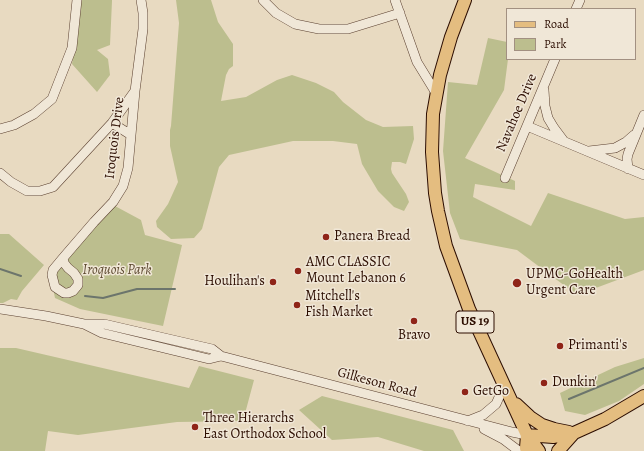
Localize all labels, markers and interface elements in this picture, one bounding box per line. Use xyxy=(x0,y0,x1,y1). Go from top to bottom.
legend xyxy=(506,8,636,60)
text: Road xyxy=(544,16,569,32)
text: Park xyxy=(544,36,567,52)
street label: Navahoe Drive xyxy=(493,71,541,155)
street label: Iroquois Drive xyxy=(102,96,128,180)
place label: Panera Bread xyxy=(334,229,410,245)
marker: Panera Bread xyxy=(321,232,331,242)
place label: AMC CLASSIC Mount Lebanon 6 xyxy=(306,255,406,288)
park label: Iroquois Park xyxy=(83,263,151,279)
marker: AMC CLASSIC Mount Lebanon 6 xyxy=(293,266,303,276)
place label: UPMC-GoHealth Urgent Care xyxy=(526,267,623,300)
place label: Houlihan's xyxy=(204,274,265,290)
marker: Houlihan's xyxy=(268,277,278,287)
marker: UPMC-GoHealth Urgent Care xyxy=(511,277,523,289)
place label: Mitchell's Fish Market xyxy=(305,289,373,322)
marker: Mitchell's Fish Market xyxy=(292,300,302,310)
road number: US 19 xyxy=(456,311,494,333)
marker: Bravo xyxy=(409,316,419,326)
place label: Bravo xyxy=(398,328,430,344)
place label: Primanti's xyxy=(568,338,627,354)
marker: Primanti's xyxy=(555,341,565,351)
street label: Gilkeson Road xyxy=(335,364,419,402)
place label: Dunkin' xyxy=(552,375,597,391)
marker: Dunkin' xyxy=(539,378,549,388)
place label: GetGo xyxy=(473,384,509,400)
marker: GetGo xyxy=(460,387,470,397)
place label: Three Hierarchs East Orthodox School xyxy=(203,411,326,444)
marker: Three Hierarchs East Orthodox School xyxy=(190,422,200,432)

